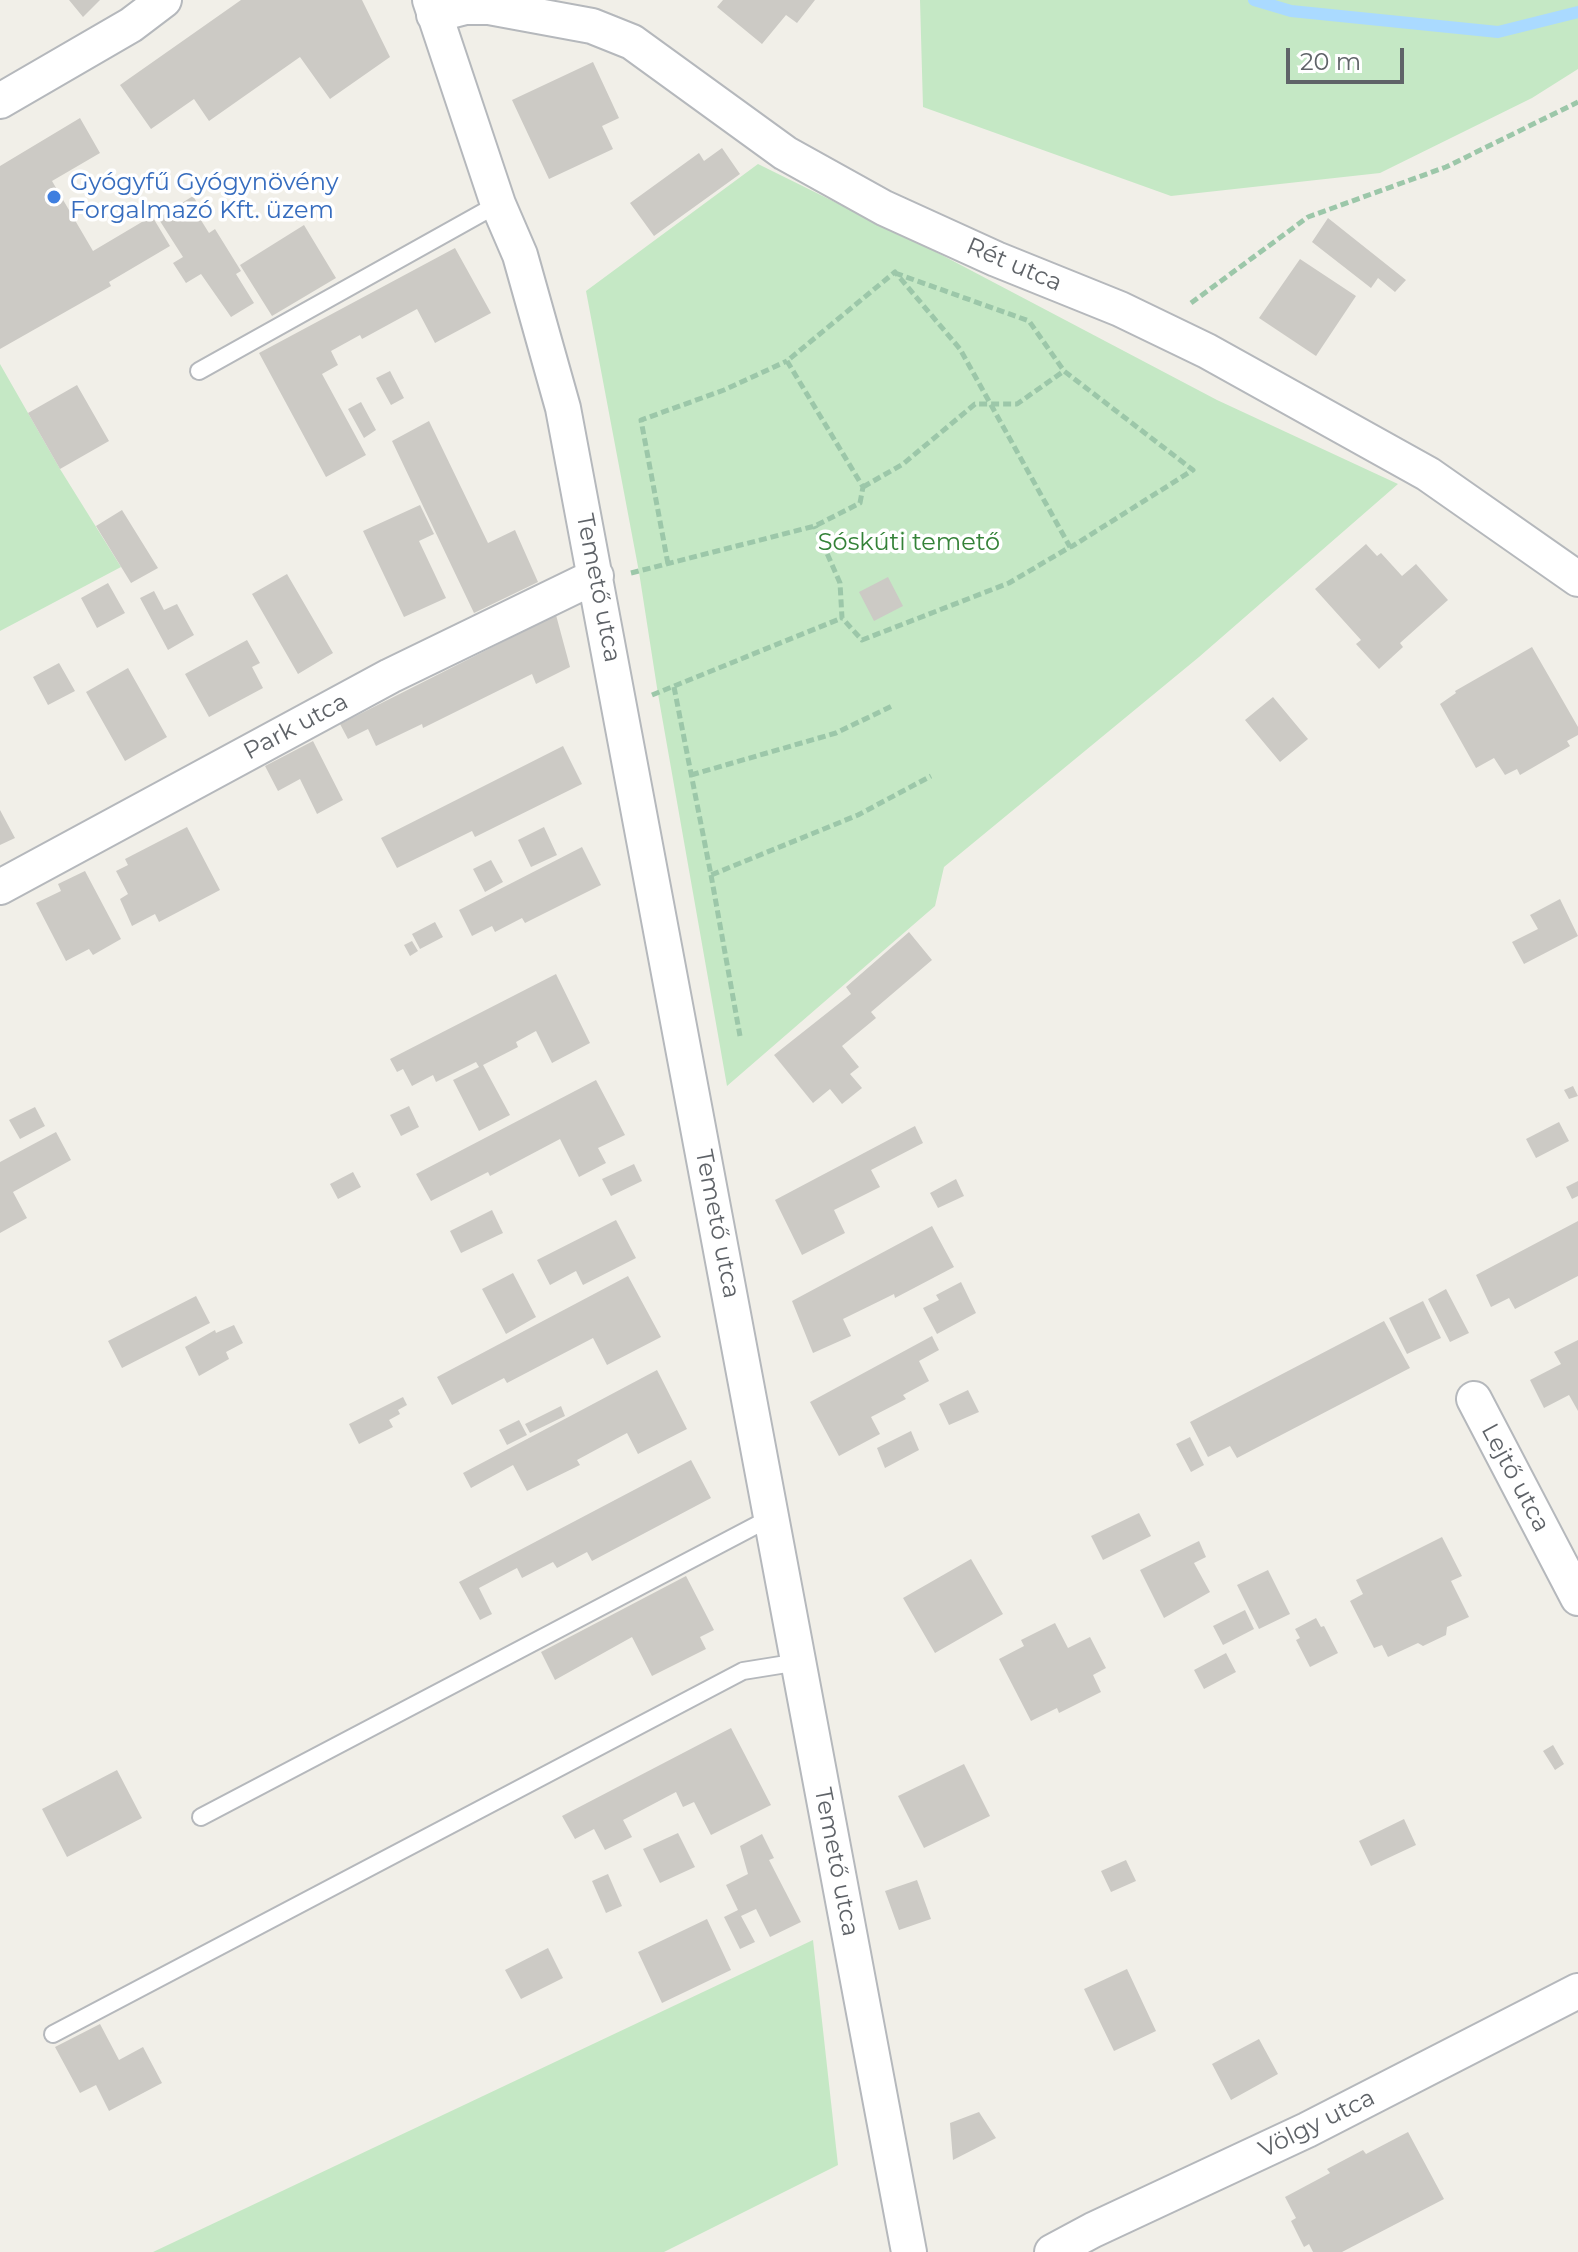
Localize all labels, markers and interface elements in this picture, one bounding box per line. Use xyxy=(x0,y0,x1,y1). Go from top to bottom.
scale bar xyxy=(1290,32,1408,82)
text: 20 m xyxy=(1300,47,1361,76)
place label: Gyógyfű Gyógynövény Forgalmazó Kft. üzem xyxy=(70,169,339,225)
marker: Gyógyfű Gyógynövény Forgalmazó Kft. üzem xyxy=(45,188,63,206)
street label: Rét utca xyxy=(962,232,1066,298)
street label: Temető utca xyxy=(569,511,627,665)
park label: Sóskúti temető xyxy=(818,529,1000,557)
street label: Park utca xyxy=(239,687,353,767)
street label: Temető utca xyxy=(688,1147,746,1301)
street label: Lejtő utca xyxy=(1474,1419,1556,1537)
street label: Temető utca xyxy=(807,1785,865,1939)
street label: Völgy utca xyxy=(1254,2084,1380,2164)

